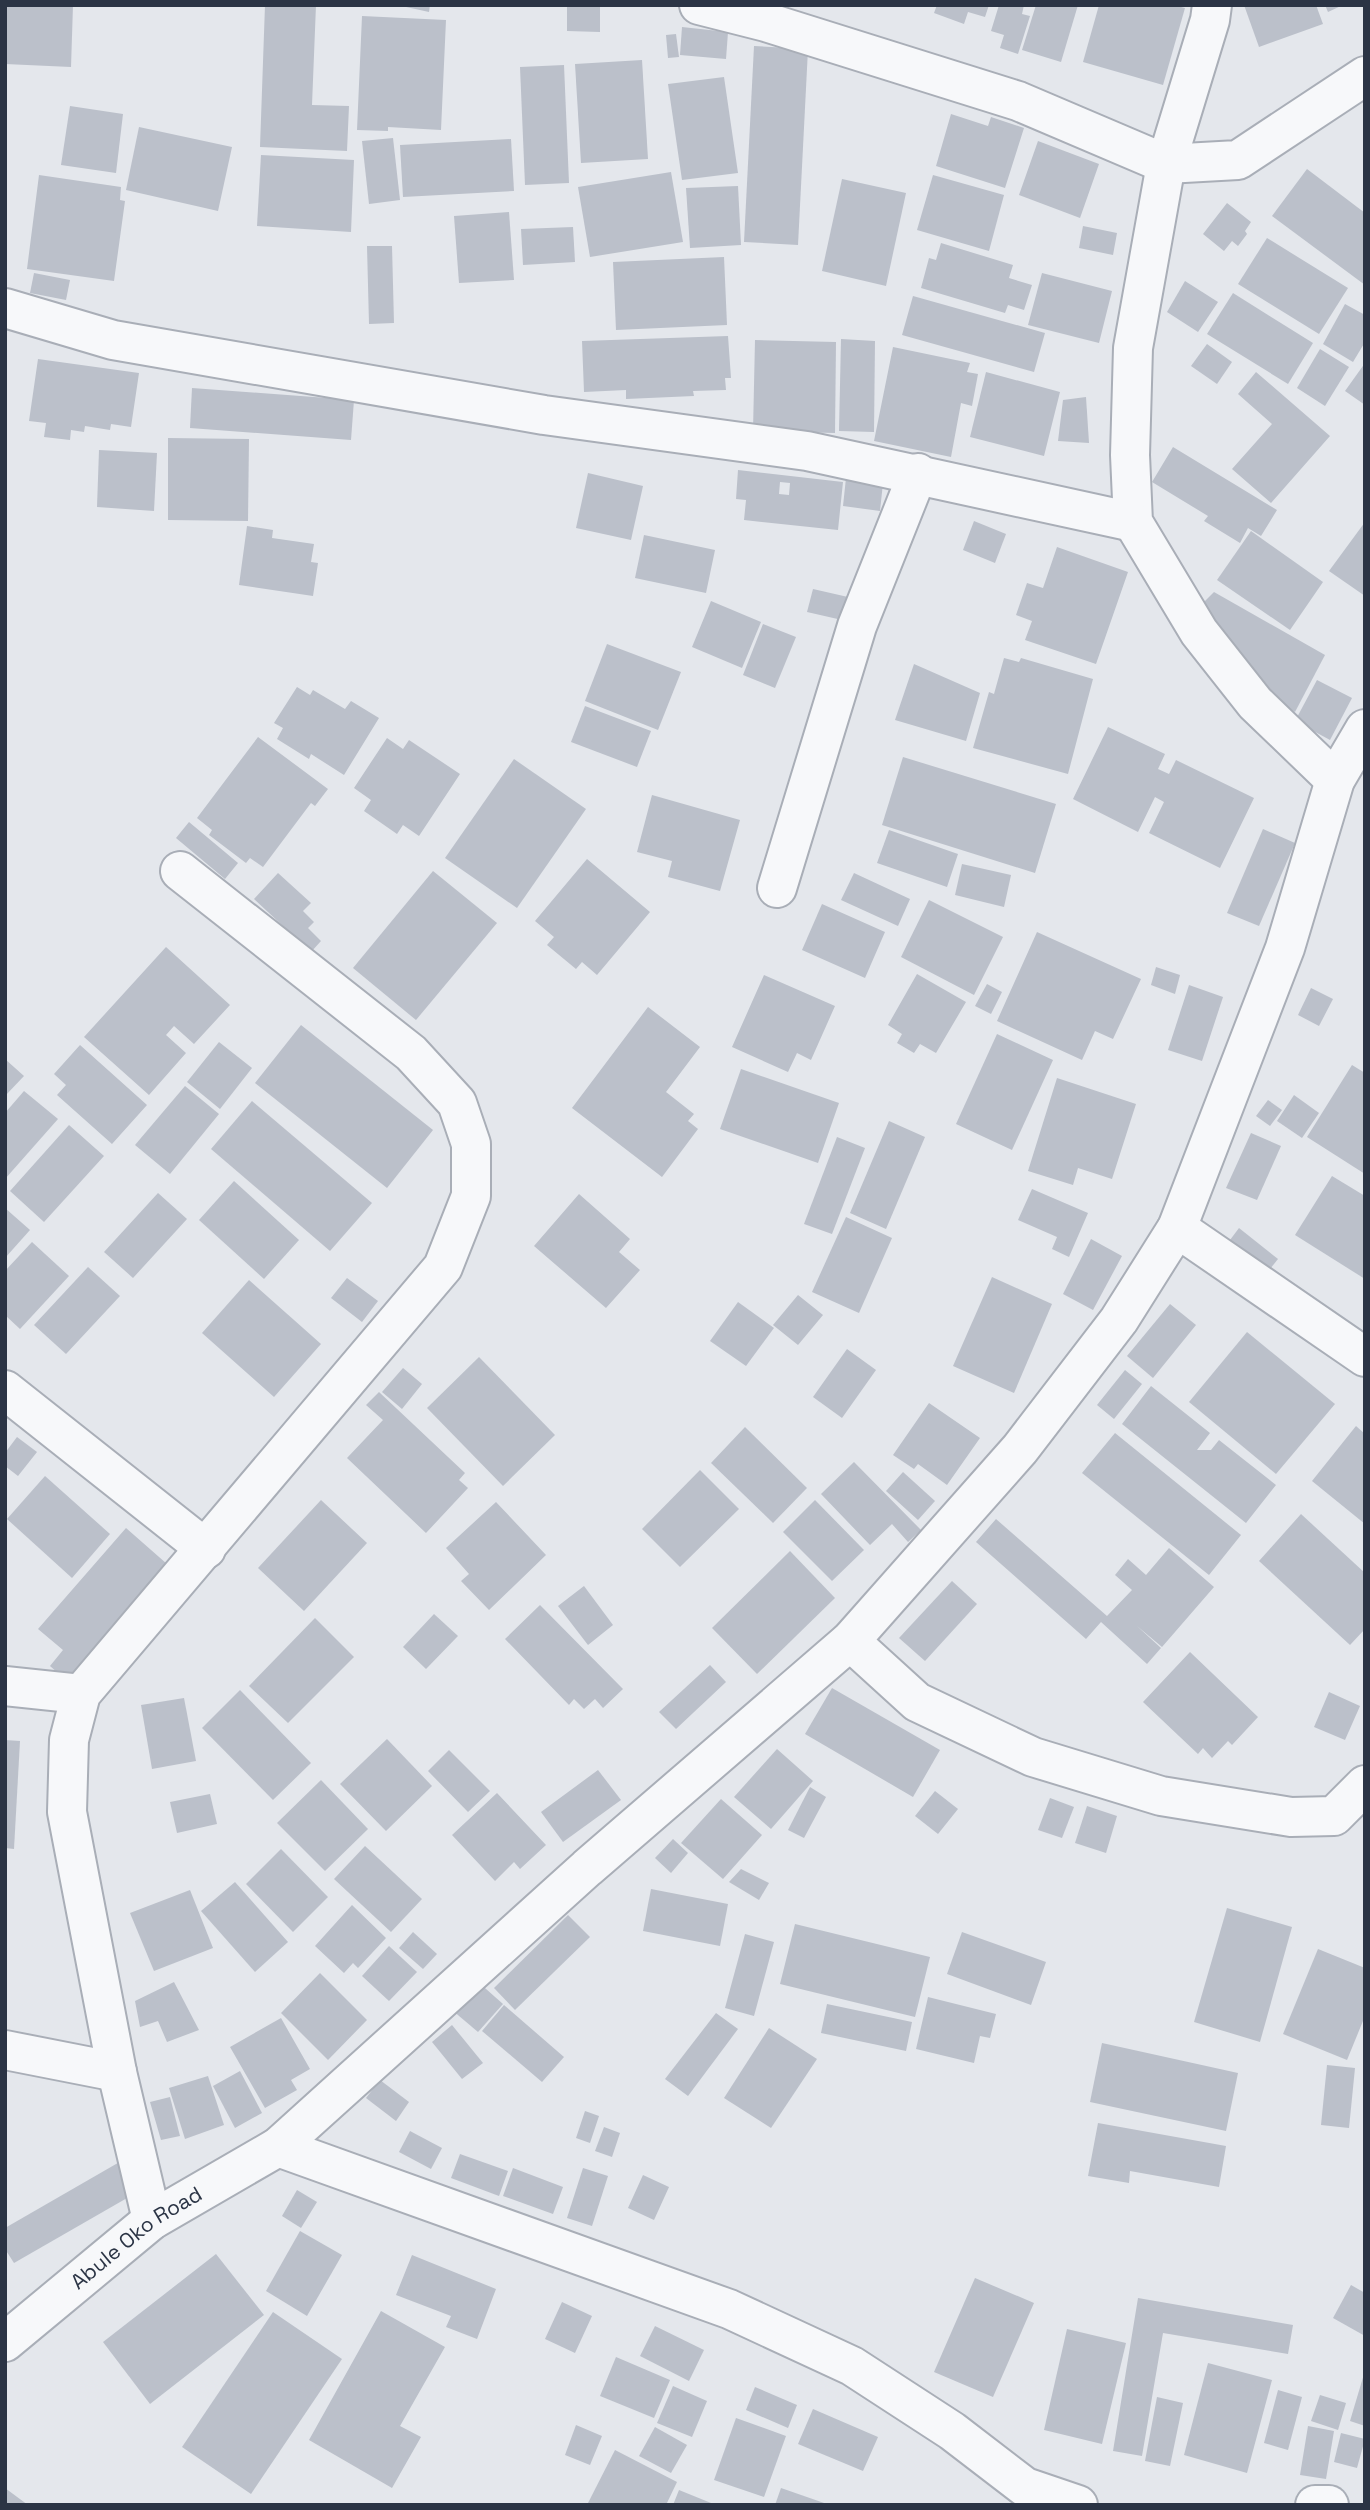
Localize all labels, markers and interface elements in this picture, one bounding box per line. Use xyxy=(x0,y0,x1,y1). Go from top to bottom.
street label: Abule Oko Road xyxy=(65,2180,207,2295)

